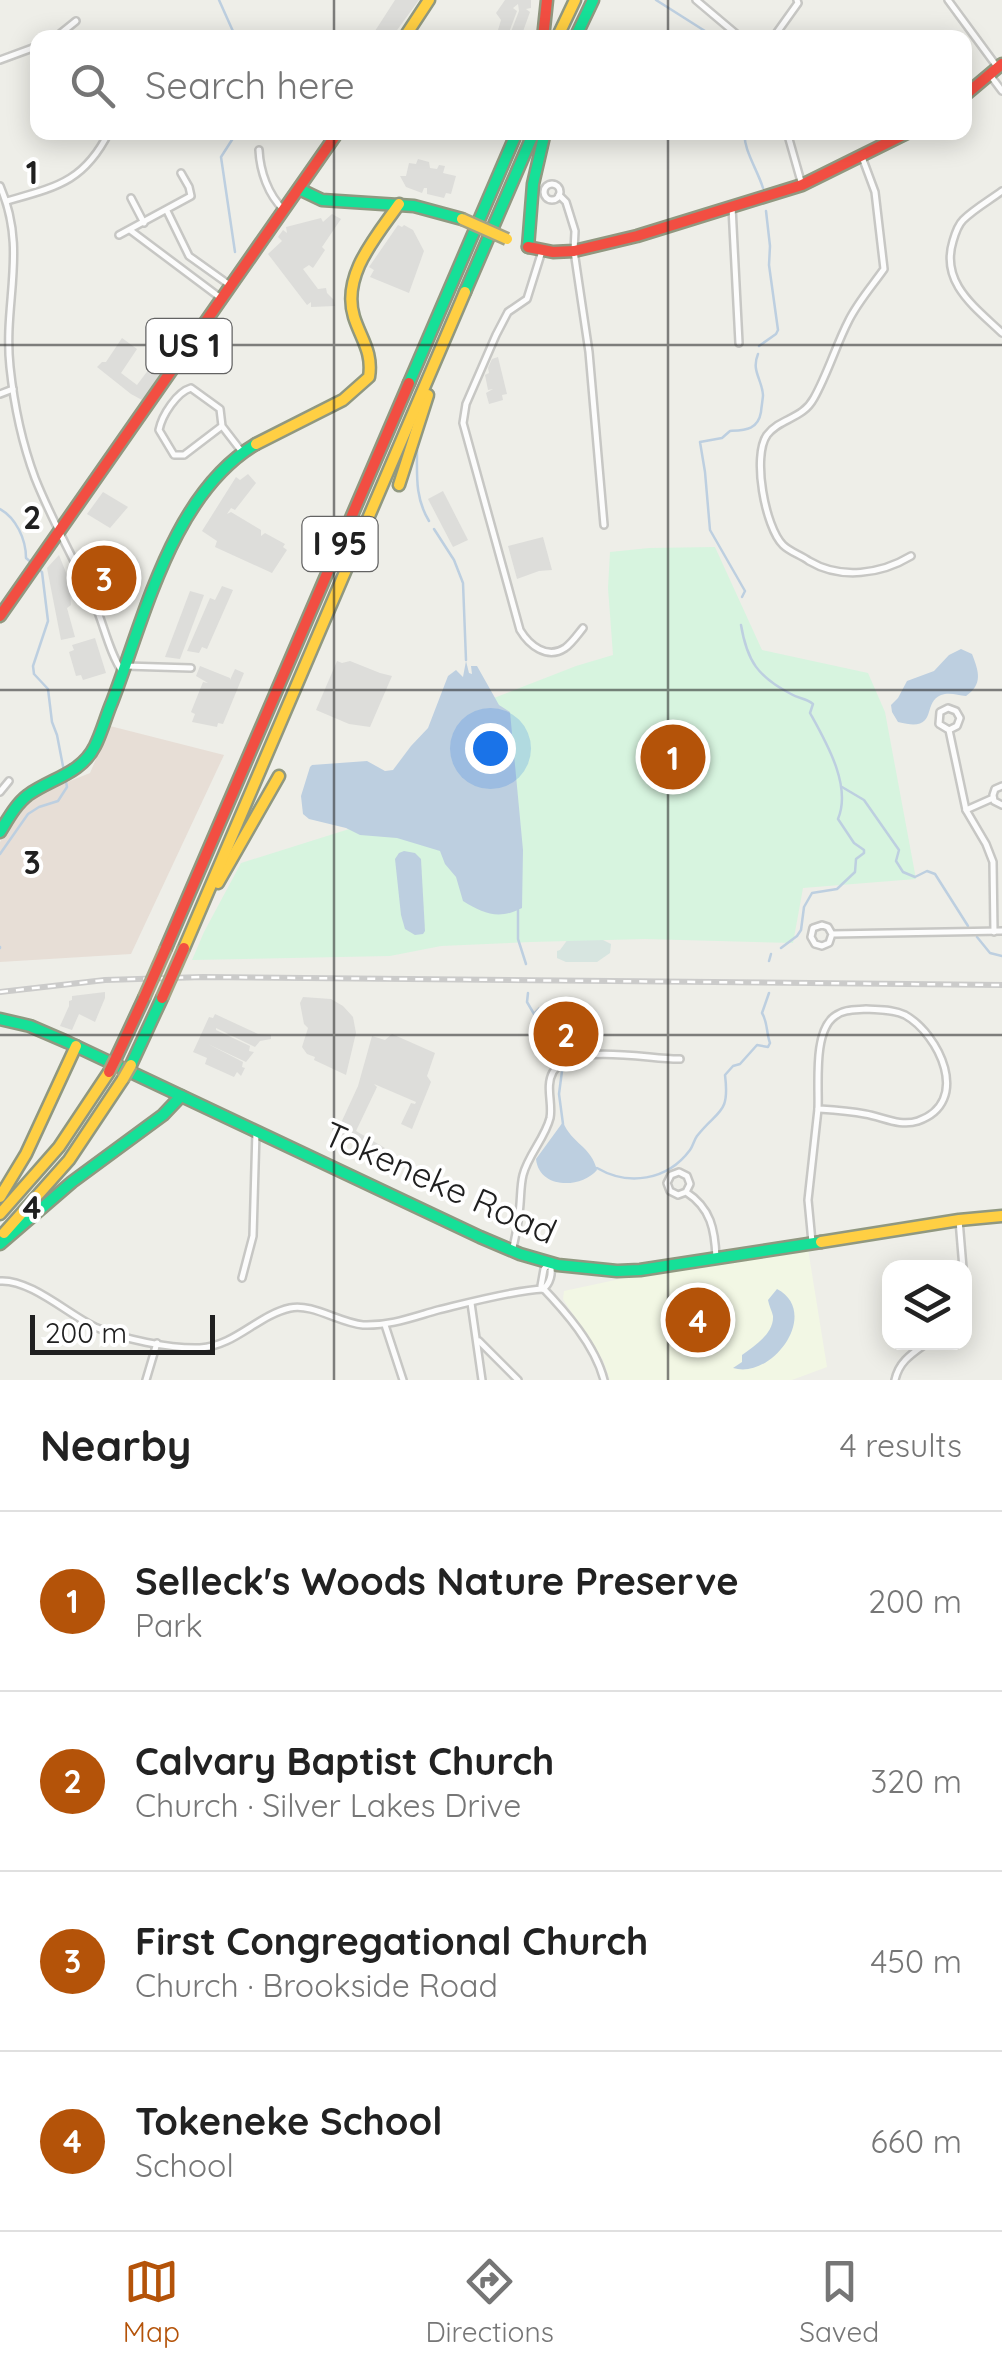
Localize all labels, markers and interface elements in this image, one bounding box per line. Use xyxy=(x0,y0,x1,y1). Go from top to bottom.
search box xyxy=(30,30,972,140)
icon: search xyxy=(65,58,120,113)
text: Search here xyxy=(145,61,355,109)
text: 1 xyxy=(26,152,38,192)
road number: US 1 xyxy=(146,319,232,373)
text: 2 xyxy=(23,497,41,537)
road number: I 95 xyxy=(302,517,378,571)
pin: 3 xyxy=(72,540,136,616)
pin: 1 xyxy=(640,720,706,794)
your location xyxy=(465,723,516,774)
text: 3 xyxy=(23,842,41,882)
pin: 2 xyxy=(534,996,598,1072)
street label: Tokeneke Road xyxy=(317,1111,564,1253)
text: 4 xyxy=(23,1187,42,1227)
map controls xyxy=(882,1260,972,1350)
button: layers xyxy=(882,1260,972,1350)
pin: 4 xyxy=(666,1282,730,1358)
scale bar xyxy=(30,1310,215,1354)
text: 200 m xyxy=(45,1315,127,1350)
text: Nearby xyxy=(40,1419,191,1472)
text: 4 results xyxy=(840,1425,962,1465)
text: Selleck's Woods Nature Preserve xyxy=(135,1557,739,1605)
text: 1 xyxy=(66,1581,79,1621)
text: 200 m xyxy=(868,1581,962,1621)
text: Park xyxy=(135,1605,203,1645)
text: Calvary Baptist Church xyxy=(135,1737,554,1785)
text: 2 xyxy=(63,1761,82,1801)
text: 320 m xyxy=(871,1761,962,1801)
text: Church · Silver Lakes Drive xyxy=(135,1785,521,1825)
text: First Congregational Church xyxy=(135,1917,648,1965)
text: 3 xyxy=(64,1941,81,1981)
text: 450 m xyxy=(870,1941,962,1981)
text: Church · Brookside Road xyxy=(135,1965,498,2005)
text: Tokeneke School xyxy=(135,2097,442,2145)
text: 4 xyxy=(63,2121,82,2161)
text: 660 m xyxy=(871,2121,962,2161)
text: School xyxy=(135,2145,234,2185)
tab: Map xyxy=(123,2254,180,2349)
tab: Directions xyxy=(425,2254,554,2349)
tab: Saved xyxy=(799,2254,879,2349)

